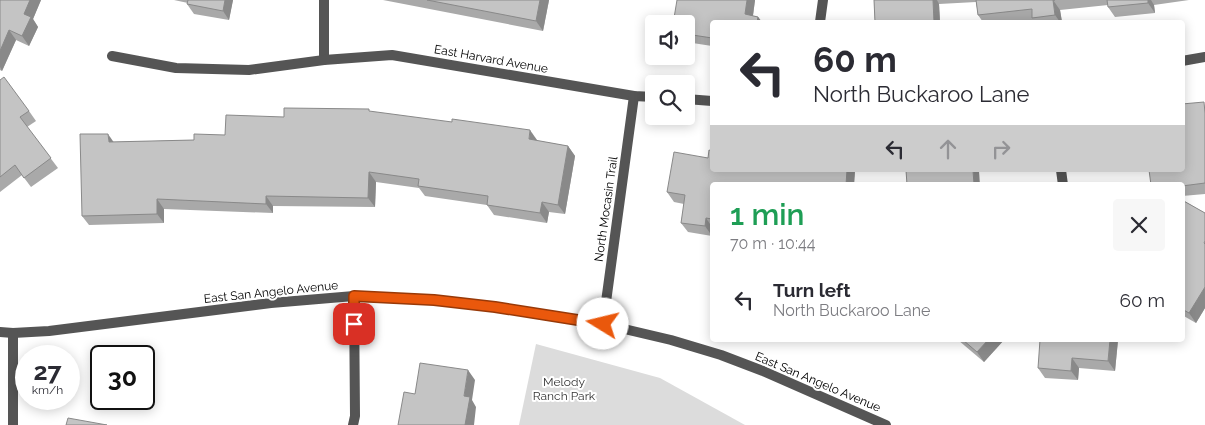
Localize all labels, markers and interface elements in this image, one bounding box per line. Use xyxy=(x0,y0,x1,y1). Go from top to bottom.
map controls xyxy=(645,15,695,125)
button: sound xyxy=(645,15,695,65)
text: 60 m xyxy=(813,39,897,80)
icon: left xyxy=(730,40,795,105)
street label: East Harvard Avenue xyxy=(433,42,549,76)
button: search xyxy=(645,75,695,125)
text: North Buckaroo Lane xyxy=(813,81,1030,107)
icon: left xyxy=(881,135,909,163)
icon: ahead xyxy=(934,135,962,163)
icon: right xyxy=(987,135,1015,163)
street label: North Mocasin Trail xyxy=(592,155,620,263)
text: 1 min xyxy=(730,197,805,232)
button: close xyxy=(1113,199,1165,251)
text: 70 m · 10:44 xyxy=(730,234,815,253)
street label: East San Angelo Avenue xyxy=(203,278,339,306)
text: Turn left xyxy=(773,279,850,301)
icon: left xyxy=(730,286,758,314)
text: 60 m xyxy=(1120,289,1165,311)
position arrow xyxy=(576,297,628,349)
text: North Buckaroo Lane xyxy=(773,301,930,320)
pin xyxy=(333,303,375,345)
icon: arrive xyxy=(340,310,368,338)
speed limit sign: 30 xyxy=(90,345,155,410)
street label: East San Angelo Avenue xyxy=(753,349,883,415)
text: 27 xyxy=(33,356,62,386)
park label: Melody Ranch Park xyxy=(533,375,596,403)
text: km/h xyxy=(32,383,63,397)

